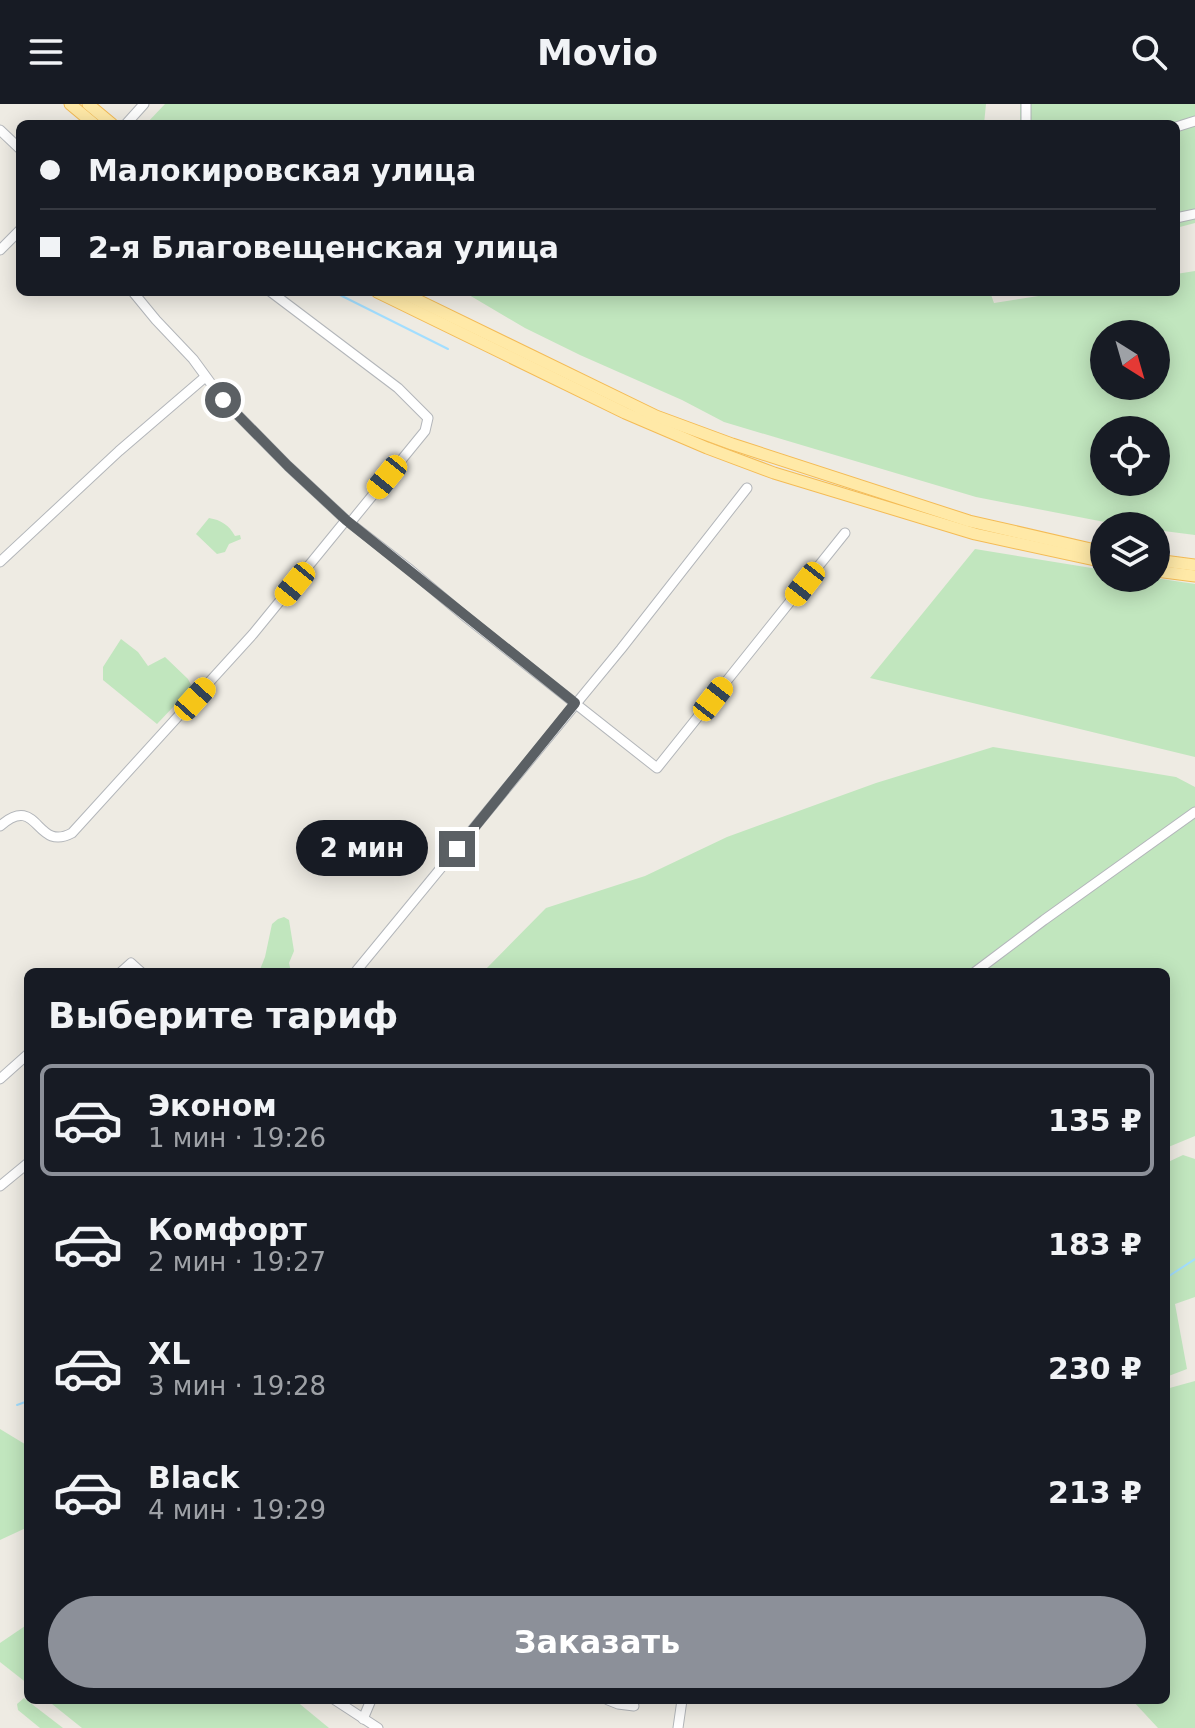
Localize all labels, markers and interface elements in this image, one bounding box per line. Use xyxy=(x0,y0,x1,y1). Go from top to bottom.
icon: menu xyxy=(24,30,68,74)
icon: search xyxy=(1127,30,1171,74)
text: Movio xyxy=(537,32,658,73)
text: Малокировская улица xyxy=(88,153,476,188)
text: 2-я Благовещенская улица xyxy=(88,230,559,265)
north arrow xyxy=(1090,320,1170,400)
map controls xyxy=(1090,320,1170,592)
route start xyxy=(205,382,241,418)
button: locate xyxy=(1090,416,1170,496)
car xyxy=(363,451,411,503)
button: layers xyxy=(1090,512,1170,592)
car xyxy=(271,558,319,610)
car xyxy=(781,558,829,610)
car xyxy=(170,673,220,725)
car xyxy=(689,673,737,725)
callout: 2 мин xyxy=(297,821,429,877)
route end xyxy=(439,831,475,867)
text: 2 мин xyxy=(320,833,404,863)
text: Выберите тариф xyxy=(48,995,398,1036)
icon: car xyxy=(52,1084,124,1156)
text: Эконом xyxy=(148,1088,277,1123)
text: 135 ₽ xyxy=(1048,1103,1142,1138)
text: 1 мин · 19:26 xyxy=(148,1123,326,1153)
icon: car xyxy=(52,1208,124,1280)
text: Комфорт xyxy=(148,1212,307,1247)
text: 183 ₽ xyxy=(1048,1227,1142,1262)
text: 2 мин · 19:27 xyxy=(148,1247,326,1277)
icon: car xyxy=(52,1332,124,1404)
text: XL xyxy=(148,1336,190,1371)
text: 230 ₽ xyxy=(1048,1351,1142,1386)
text: 3 мин · 19:28 xyxy=(148,1371,326,1401)
icon: car xyxy=(52,1456,124,1528)
text: Black xyxy=(148,1460,239,1495)
text: 213 ₽ xyxy=(1048,1475,1142,1510)
text: 4 мин · 19:29 xyxy=(148,1495,326,1525)
button: Заказать xyxy=(48,1596,1146,1688)

